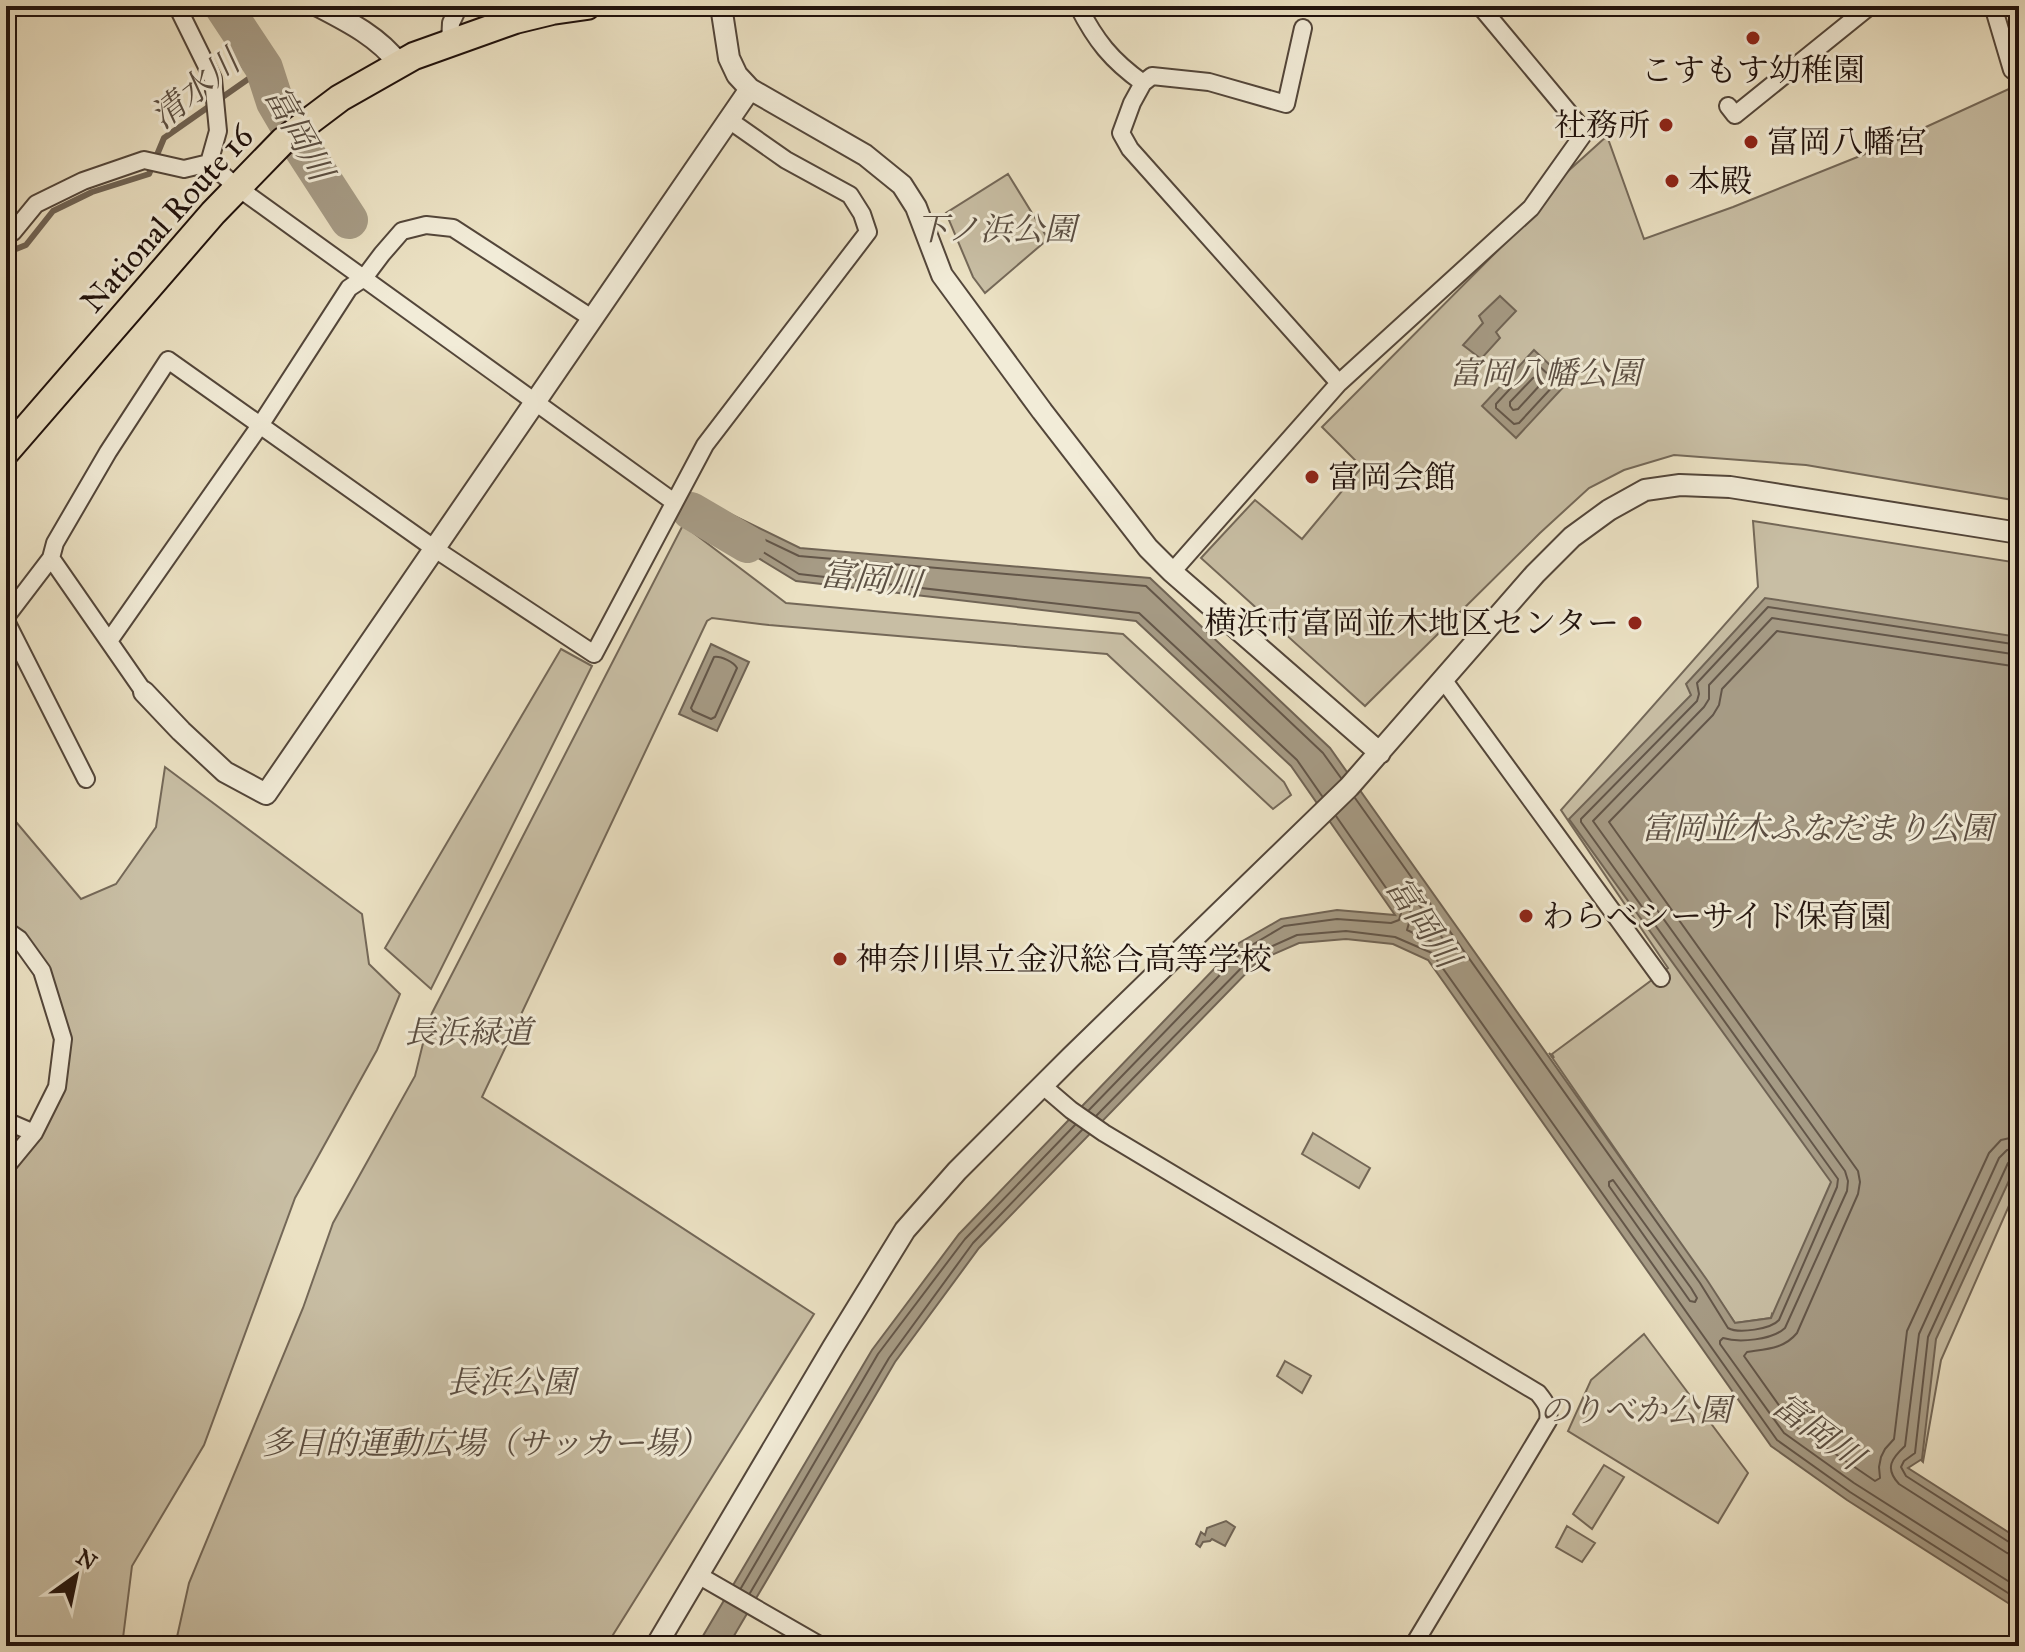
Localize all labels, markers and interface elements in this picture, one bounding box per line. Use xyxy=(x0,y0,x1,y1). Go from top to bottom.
marker: こすもす幼稚園 xyxy=(1744,29,1762,47)
water label: 清水川 xyxy=(142,38,251,137)
place label: こすもす幼稚園 xyxy=(1641,51,1865,90)
water label: 富岡川 xyxy=(256,78,344,191)
place label: 社務所 xyxy=(1554,106,1650,145)
street label: National Route 16 xyxy=(73,116,262,321)
marker: 社務所 xyxy=(1657,116,1675,134)
place label: 富岡八幡宮 xyxy=(1767,123,1927,162)
marker: 富岡八幡宮 xyxy=(1742,133,1760,151)
place label: 本殿 xyxy=(1688,162,1752,201)
marker: 本殿 xyxy=(1663,172,1681,190)
park label: 下ノ浜公園 xyxy=(916,210,1081,249)
park label: 富岡八幡公園 xyxy=(1449,354,1646,393)
place label: 富岡会館 xyxy=(1328,458,1456,497)
marker: 富岡会館 xyxy=(1303,468,1321,486)
water label: 富岡川 xyxy=(818,553,928,605)
place label: 横浜市富岡並木地区センター xyxy=(1204,604,1619,643)
marker: 横浜市富岡並木地区センター xyxy=(1626,614,1644,632)
park label: 富岡並木ふなだまり公園 xyxy=(1641,809,1998,848)
water label: 富岡川 xyxy=(1377,868,1471,979)
place label: わらべシーサイド保育園 xyxy=(1542,897,1892,936)
marker: わらべシーサイド保育園 xyxy=(1517,907,1535,925)
place label: 神奈川県立金沢総合高等学校 xyxy=(856,940,1272,979)
marker: 神奈川県立金沢総合高等学校 xyxy=(831,950,849,968)
park label: 長浜緑道 xyxy=(404,1013,537,1052)
park label: 長浜公園 xyxy=(447,1363,580,1402)
water label: 富岡川 xyxy=(1765,1384,1874,1480)
park label: のりべか公園 xyxy=(1539,1391,1736,1430)
park label: 多目的運動広場（サッカー場） xyxy=(261,1424,709,1463)
north arrow xyxy=(36,1536,116,1616)
text: N xyxy=(71,1543,102,1576)

